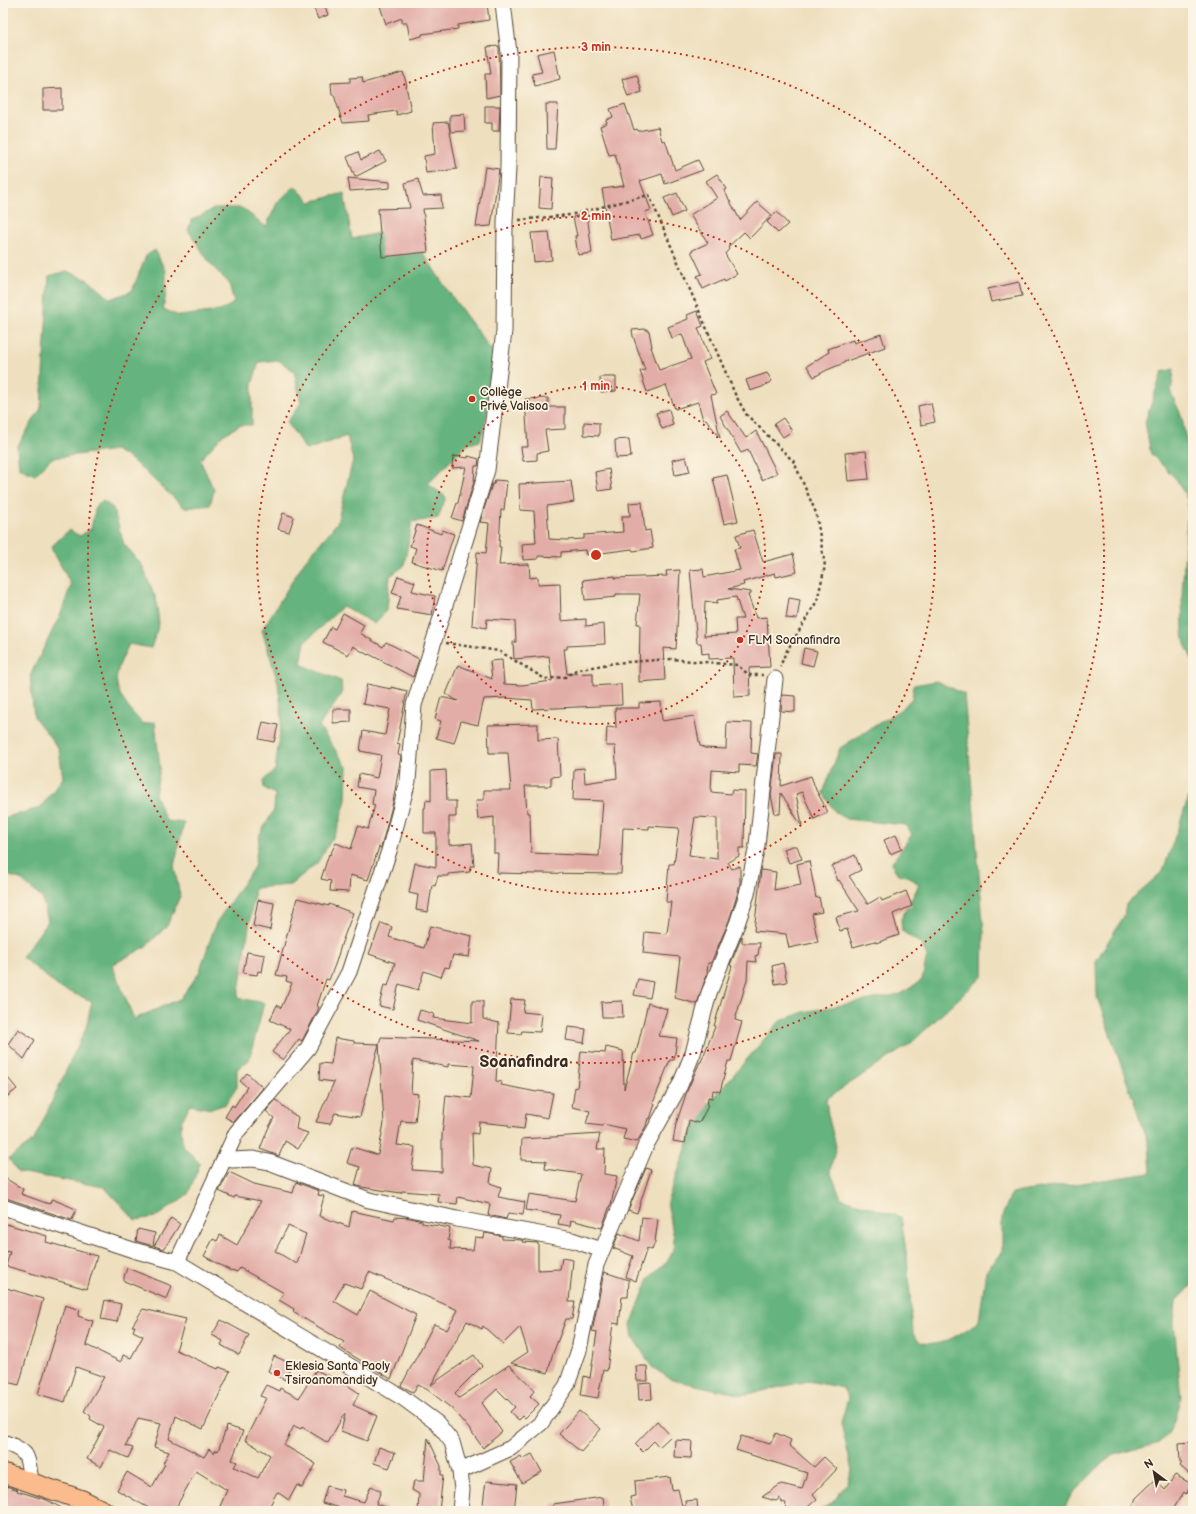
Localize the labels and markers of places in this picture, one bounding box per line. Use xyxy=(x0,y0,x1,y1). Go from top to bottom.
place label: Collège Privé Valisoa xyxy=(480,385,549,414)
marker: Collège Privé Valisoa xyxy=(467,394,477,404)
centre of rings xyxy=(589,548,603,562)
place label: FLM Soanafindra xyxy=(748,633,840,648)
marker: FLM Soanafindra xyxy=(735,635,745,645)
place label: Eklesia Santa Paoly Tsiroanomandidy xyxy=(285,1359,391,1388)
marker: Eklesia Santa Paoly Tsiroanomandidy xyxy=(272,1368,282,1378)

